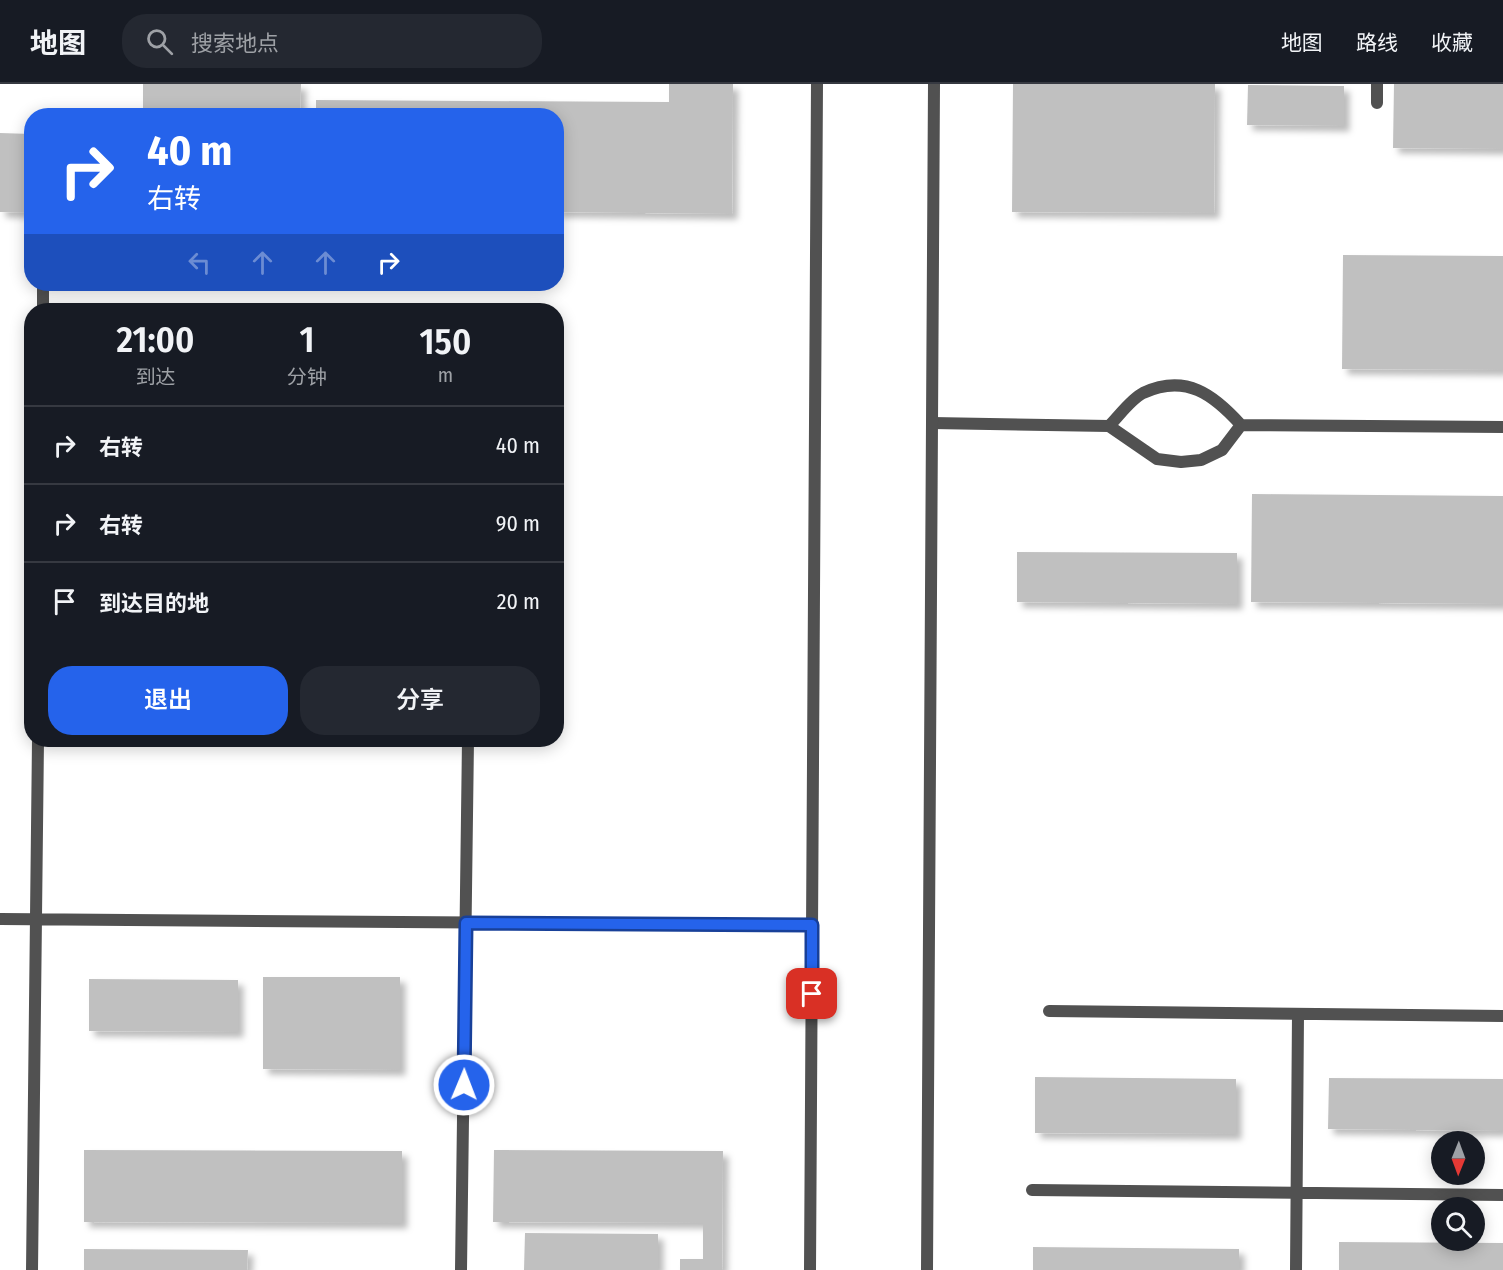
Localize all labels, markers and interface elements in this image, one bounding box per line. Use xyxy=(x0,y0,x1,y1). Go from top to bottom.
search box xyxy=(122,14,542,68)
icon: search xyxy=(143,25,176,58)
text: 地图 xyxy=(30,27,86,60)
text: 搜索地点 xyxy=(191,30,279,57)
text: 地图 xyxy=(1281,30,1323,56)
text: 路线 xyxy=(1356,30,1398,56)
text: 收藏 xyxy=(1431,30,1473,56)
text: 40 m xyxy=(147,126,232,176)
icon: right xyxy=(48,132,126,210)
text: 右转 xyxy=(147,183,201,215)
icon: left xyxy=(183,246,216,279)
icon: ahead xyxy=(246,246,279,279)
icon: ahead xyxy=(309,246,342,279)
icon: right xyxy=(372,246,405,279)
text: 21:00 xyxy=(117,318,194,362)
text: 1 xyxy=(299,318,314,362)
text: 150 xyxy=(420,320,471,364)
text: m xyxy=(438,363,453,387)
text: 到达 xyxy=(135,365,175,389)
text: 分钟 xyxy=(287,365,327,389)
icon: right xyxy=(48,429,81,462)
text: 40 m xyxy=(496,432,540,459)
text: 右转 xyxy=(99,434,143,461)
icon: right xyxy=(48,507,81,540)
text: 90 m xyxy=(496,510,540,537)
text: 右转 xyxy=(99,512,143,539)
icon: arrive xyxy=(48,585,81,618)
text: 20 m xyxy=(497,588,540,615)
text: 到达目的地 xyxy=(99,590,209,617)
button: 退出 xyxy=(48,666,288,735)
button: 分享 xyxy=(300,666,540,735)
pin xyxy=(786,968,837,1019)
icon: arrive xyxy=(795,977,828,1010)
position arrow xyxy=(432,1053,496,1117)
north arrow xyxy=(1431,1131,1485,1185)
map controls xyxy=(1431,1131,1485,1251)
button: search xyxy=(1431,1197,1485,1251)

